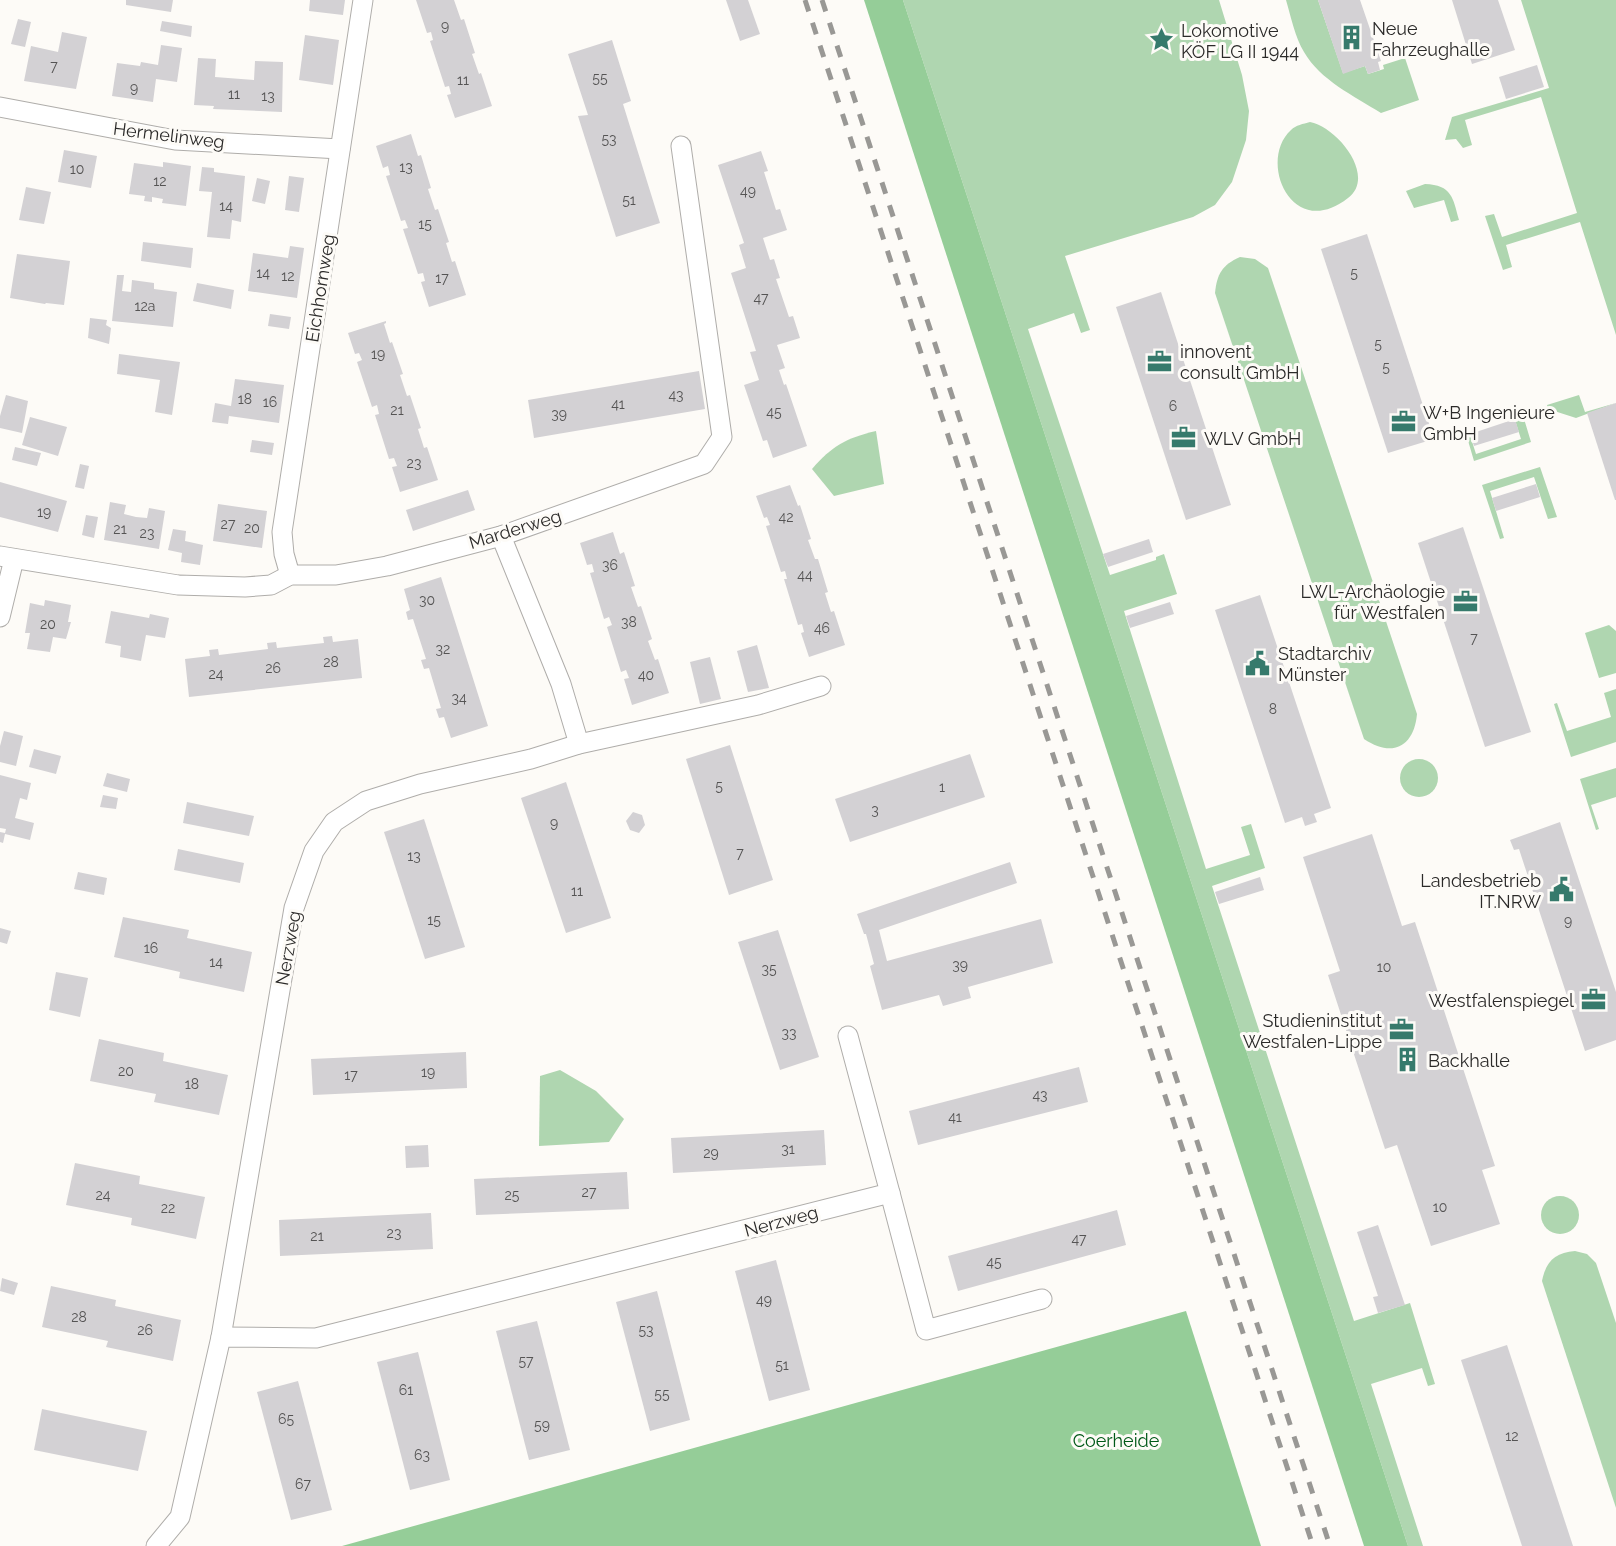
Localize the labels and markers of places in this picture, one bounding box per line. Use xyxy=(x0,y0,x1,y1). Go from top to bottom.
place label: Neue Fahrzeughalle xyxy=(1372,18,1490,60)
place label: Lokomotive KÖF LG II 1944 xyxy=(1181,20,1299,62)
building icon: Neue Fahrzeughalle xyxy=(1338,24,1366,52)
place icon: Lokomotive KÖF LG II 1944 xyxy=(1147,26,1175,54)
place label: innovent consult GmbH xyxy=(1180,341,1300,383)
office icon: innovent consult GmbH xyxy=(1146,347,1174,375)
place label: W+B Ingenieure GmbH xyxy=(1423,402,1555,444)
office icon: W+B Ingenieure GmbH xyxy=(1389,408,1417,436)
office icon: WLV GmbH xyxy=(1170,424,1198,452)
place label: WLV GmbH xyxy=(1204,428,1301,449)
place label: LWL-Archäologie für Westfalen xyxy=(1300,581,1445,623)
office icon: LWL-Archäologie für Westfalen xyxy=(1451,587,1479,615)
place label: Stadtarchiv Münster xyxy=(1278,643,1372,685)
public building icon: Stadtarchiv Münster xyxy=(1244,649,1272,677)
place label: Landesbetrieb IT.NRW xyxy=(1420,870,1541,912)
public building icon: Landesbetrieb IT.NRW xyxy=(1547,876,1575,904)
office icon: Westfalenspiegel xyxy=(1580,986,1608,1014)
place label: Westfalenspiegel xyxy=(1429,990,1574,1011)
place label: Studieninstitut Westfalen-Lippe xyxy=(1243,1010,1382,1052)
office icon: Studieninstitut Westfalen-Lippe xyxy=(1388,1016,1416,1044)
building icon: Backhalle xyxy=(1394,1046,1422,1074)
place label: Backhalle xyxy=(1428,1050,1510,1071)

